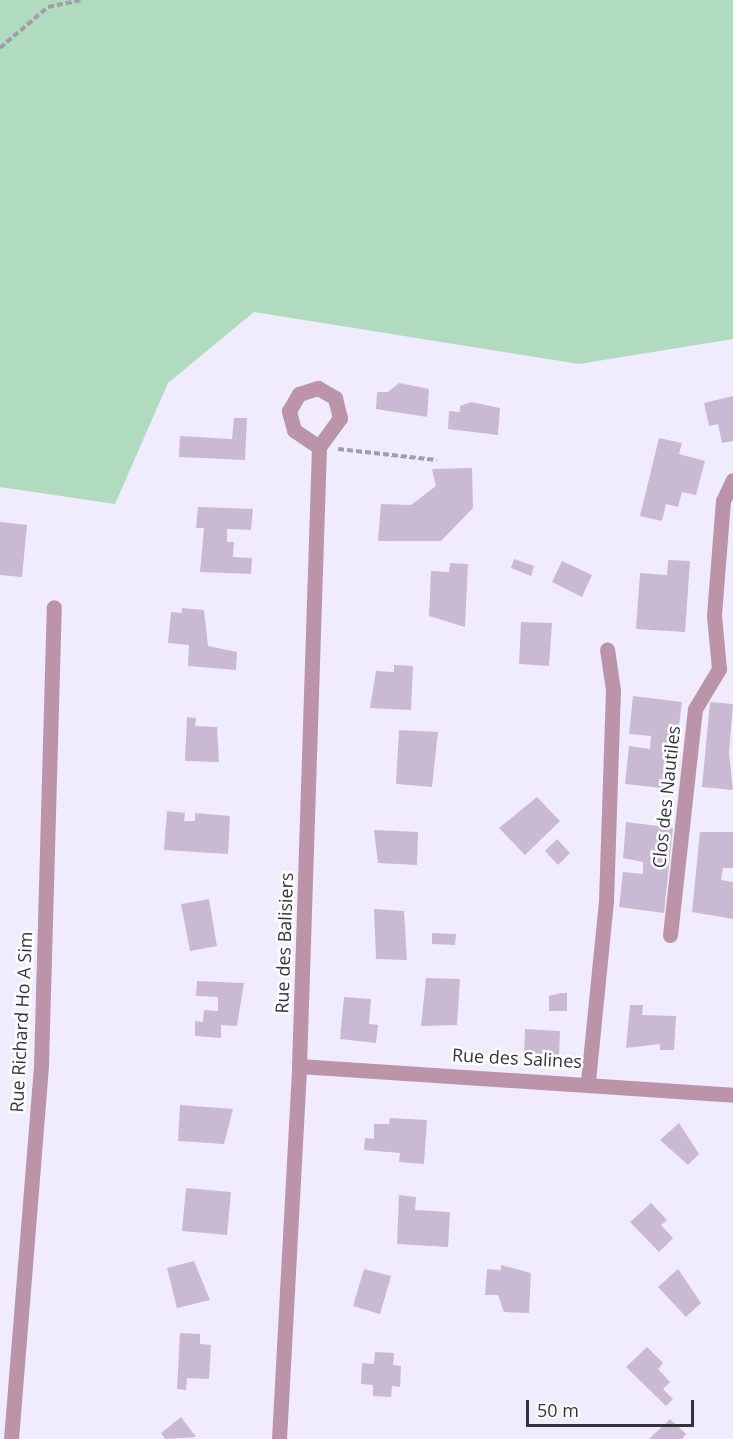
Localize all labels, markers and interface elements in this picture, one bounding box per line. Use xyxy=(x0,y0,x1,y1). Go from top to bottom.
street label: Clos des Nautiles xyxy=(648,725,684,869)
street label: Rue des Balisiers xyxy=(271,872,297,1014)
street label: Rue Richard Ho A Sim xyxy=(5,931,37,1113)
street label: Rue des Salines xyxy=(452,1044,582,1072)
scale bar xyxy=(529,1388,697,1426)
text: 50 m xyxy=(537,1398,579,1422)

